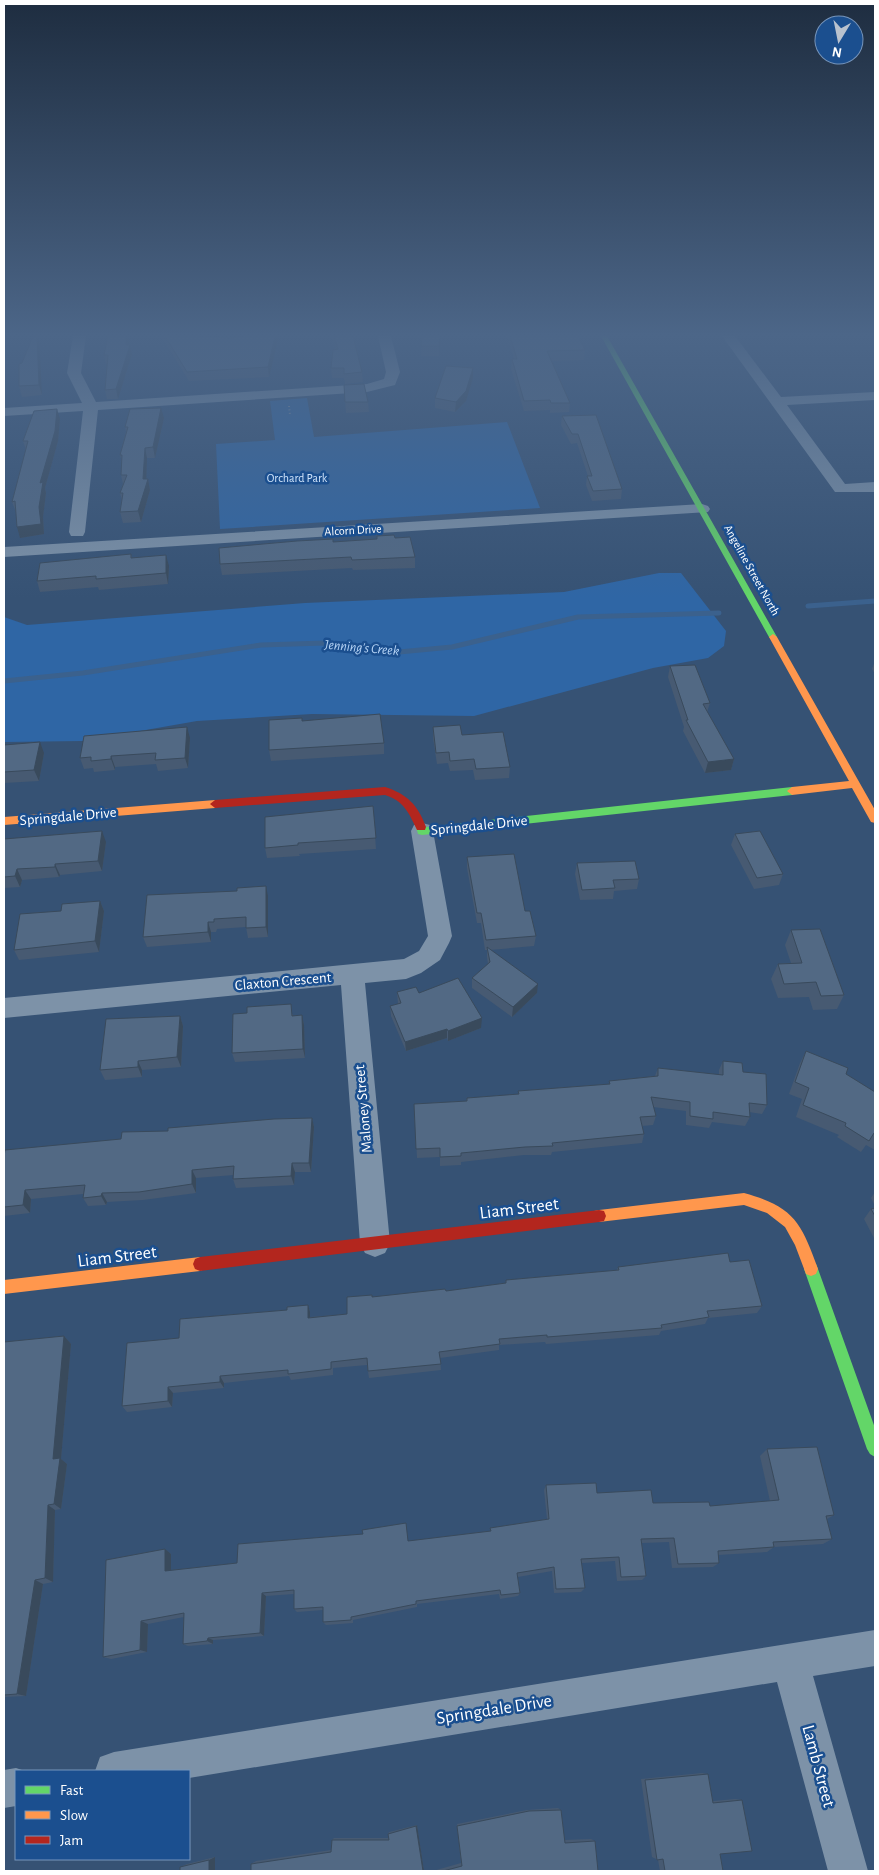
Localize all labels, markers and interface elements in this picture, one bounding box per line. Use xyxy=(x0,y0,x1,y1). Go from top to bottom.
north arrow xyxy=(814,15,864,65)
text: N xyxy=(831,44,843,60)
park label: Orchard Park xyxy=(267,472,328,484)
street label: Alcorn Drive xyxy=(324,523,382,537)
street label: Angeline Street North xyxy=(722,523,782,617)
water label: Jenning's Creek xyxy=(323,638,400,658)
street label: Springdale Drive xyxy=(19,805,117,828)
street label: Springdale Drive xyxy=(430,813,528,838)
street label: Claxton Crescent xyxy=(234,970,332,993)
street label: Maloney Street xyxy=(352,1064,375,1154)
street label: Liam Street xyxy=(478,1195,560,1223)
street label: Liam Street xyxy=(76,1243,158,1271)
street label: Springdale Drive xyxy=(435,1692,553,1728)
street label: Lamb Street xyxy=(798,1723,838,1810)
legend xyxy=(15,1770,190,1860)
text: Fast xyxy=(60,1783,84,1798)
text: Slow xyxy=(60,1808,88,1823)
text: Jam xyxy=(60,1833,83,1848)

